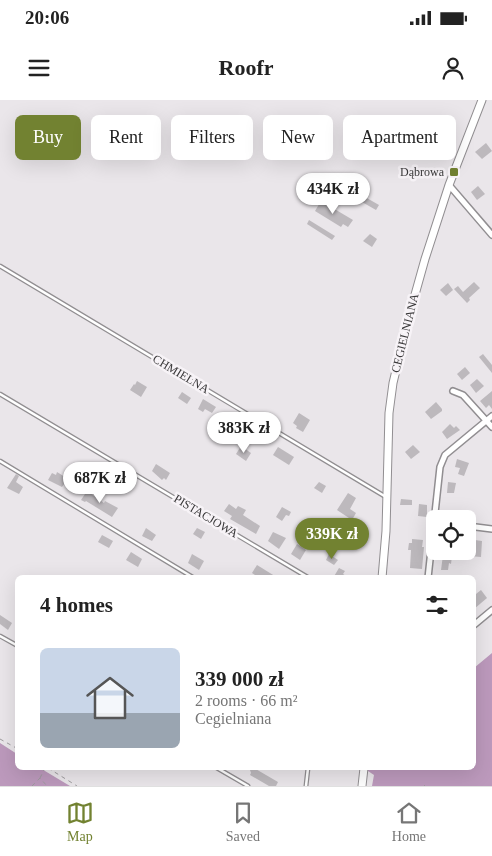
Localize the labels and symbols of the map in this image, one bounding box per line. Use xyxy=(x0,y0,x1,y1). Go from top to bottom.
place label: Dąbrowa xyxy=(400,165,445,179)
marker: Dąbrowa xyxy=(448,166,460,178)
pin: 434K zł xyxy=(287,172,379,215)
street label: CEGIELNIANA xyxy=(388,292,422,374)
street label: CHMIELNA xyxy=(150,352,212,396)
pin: 383K zł xyxy=(198,412,290,454)
pin: 687K zł xyxy=(54,462,146,504)
street label: PISTACJOWA xyxy=(171,491,241,541)
pin: 339K zł xyxy=(286,518,378,560)

